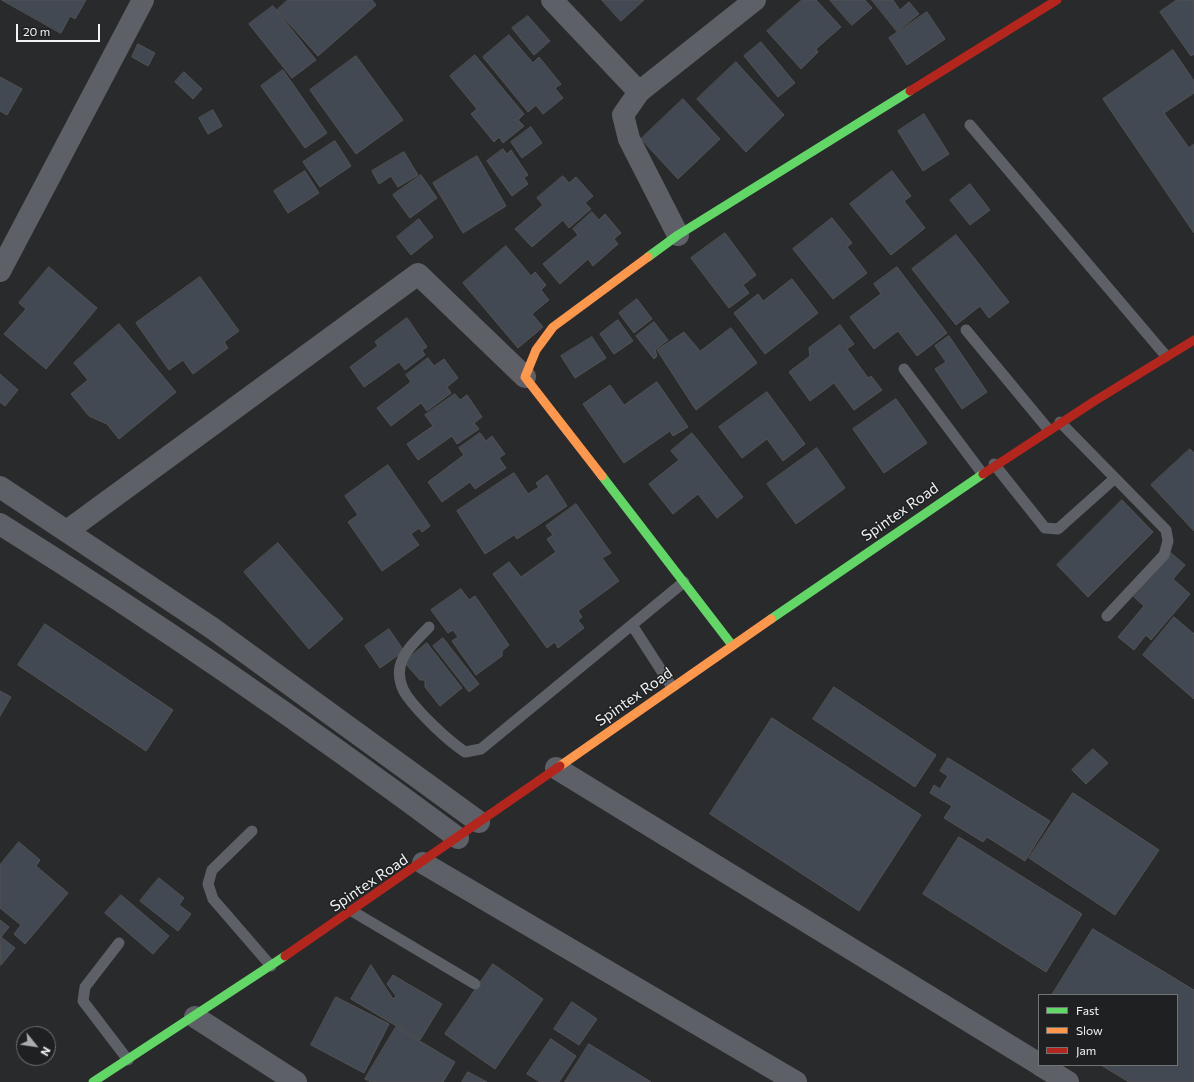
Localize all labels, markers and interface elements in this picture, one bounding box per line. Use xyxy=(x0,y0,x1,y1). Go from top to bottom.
scale bar xyxy=(18,16,102,42)
text: 20 m xyxy=(23,24,50,38)
street label: Spintex Road xyxy=(858,479,942,545)
street label: Spintex Road xyxy=(592,664,676,730)
street label: Spintex Road xyxy=(327,850,411,916)
legend xyxy=(1038,994,1178,1066)
text: Fast xyxy=(1076,1003,1099,1017)
text: Slow xyxy=(1076,1023,1103,1037)
north arrow xyxy=(16,1026,56,1066)
text: Jam xyxy=(1076,1043,1096,1057)
text: N xyxy=(38,1045,54,1059)

